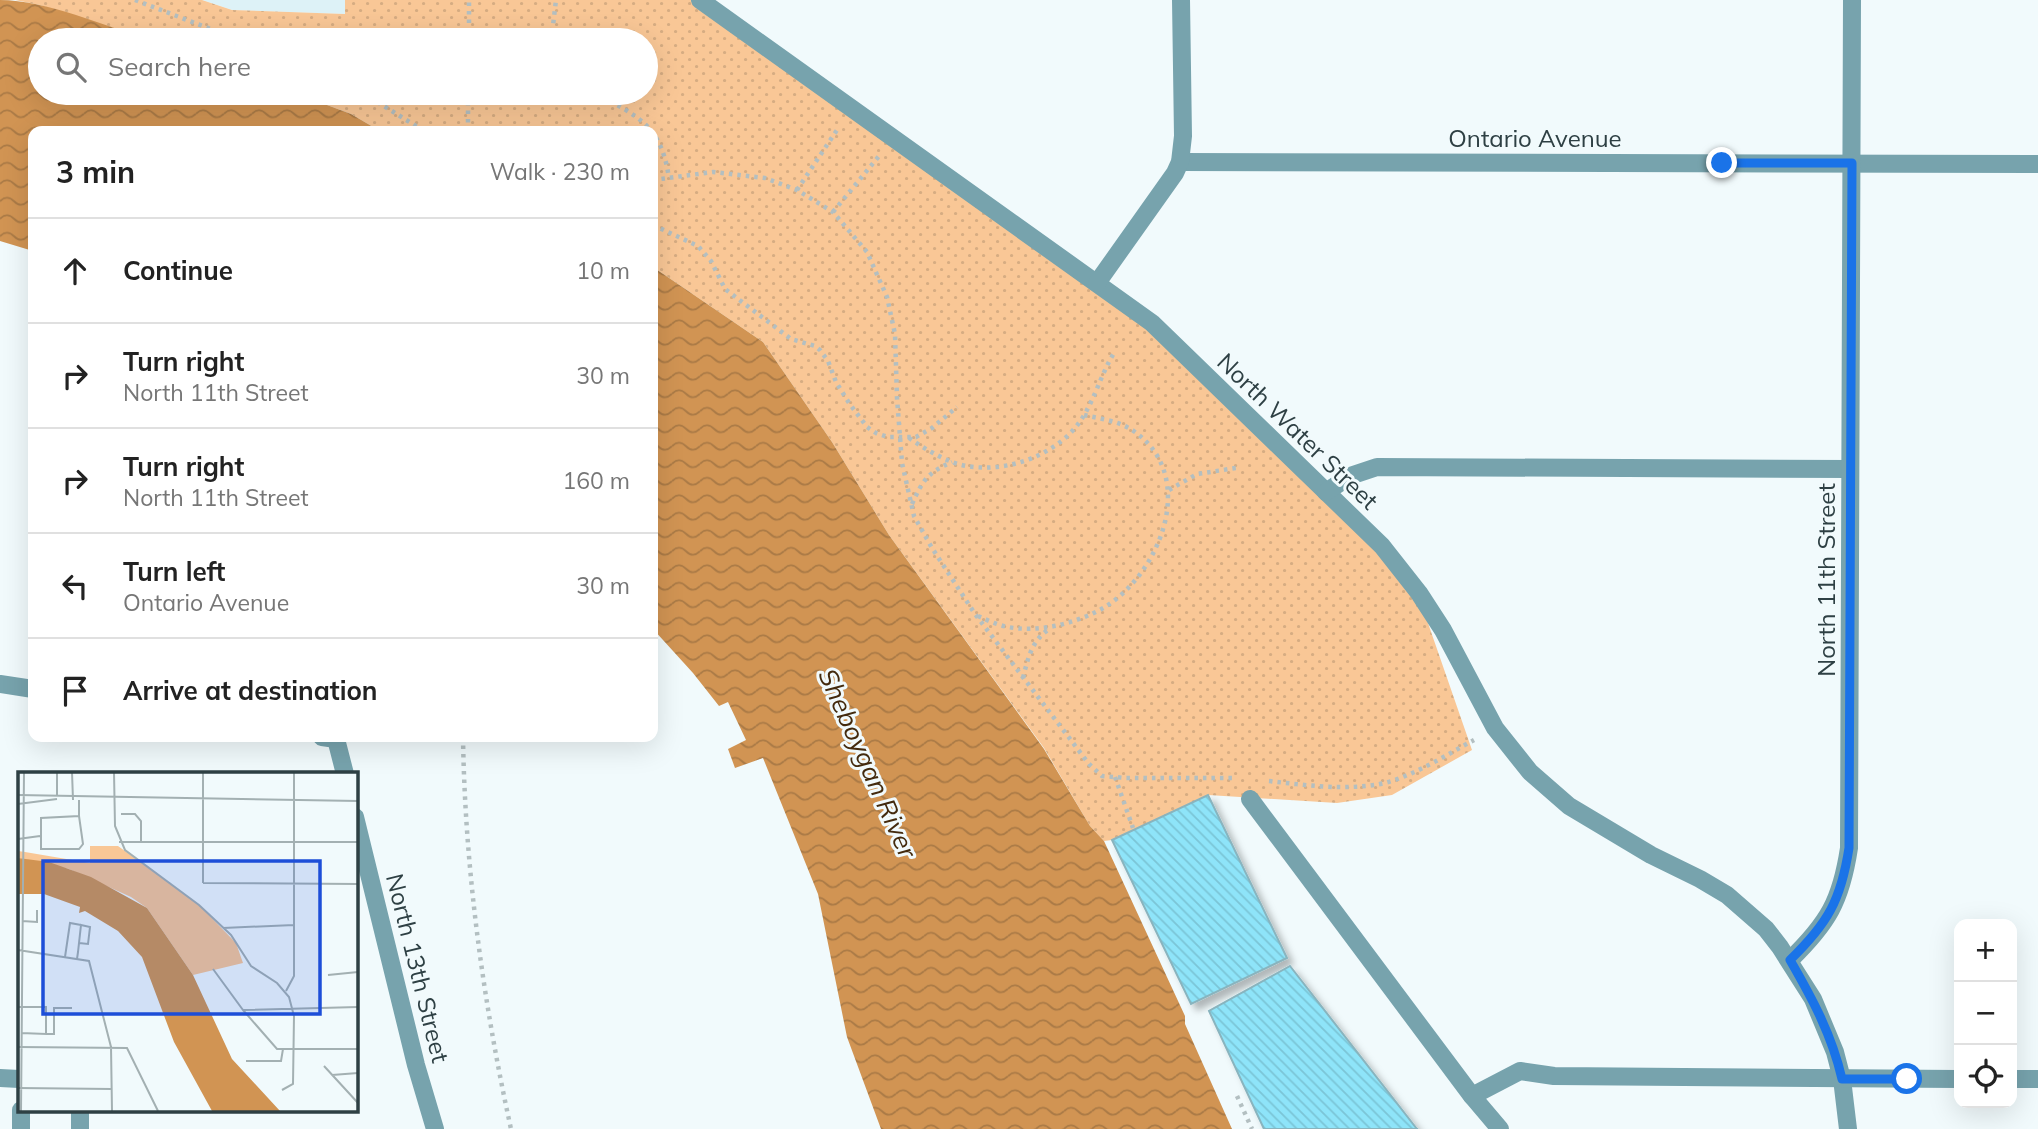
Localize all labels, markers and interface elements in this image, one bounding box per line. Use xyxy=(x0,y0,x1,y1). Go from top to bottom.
search box xyxy=(28,28,658,105)
icon: search xyxy=(52,48,90,86)
text: Search here xyxy=(108,50,251,83)
street label: Ontario Avenue xyxy=(1448,123,1622,153)
route end xyxy=(1706,147,1737,178)
text: 3 min xyxy=(56,153,135,191)
text: Walk · 230 m xyxy=(490,157,630,186)
icon: ahead xyxy=(56,252,94,290)
text: Continue xyxy=(123,254,233,287)
text: 10 m xyxy=(576,256,630,285)
text: Turn right xyxy=(123,345,244,378)
street label: North Water Street xyxy=(1211,347,1385,515)
icon: right xyxy=(56,357,94,395)
text: 30 m xyxy=(576,361,630,390)
text: North 11th Street xyxy=(123,378,309,407)
text: Turn right xyxy=(123,450,244,483)
icon: right xyxy=(56,462,94,500)
text: 160 m xyxy=(562,466,630,495)
text: North 11th Street xyxy=(123,483,309,512)
street label: North 11th Street xyxy=(1811,483,1841,677)
text: Turn left xyxy=(123,555,225,588)
icon: left xyxy=(56,567,94,605)
text: 30 m xyxy=(576,571,630,600)
text: Ontario Avenue xyxy=(123,588,289,617)
water label: Sheboygan River xyxy=(811,663,925,864)
icon: arrive xyxy=(56,672,94,710)
text: Arrive at destination xyxy=(123,674,378,707)
inset map xyxy=(18,772,357,1112)
street label: North 13th Street xyxy=(380,870,456,1066)
map controls xyxy=(1954,919,2017,1108)
button: + xyxy=(1954,919,2017,982)
button: − xyxy=(1954,982,2017,1045)
button: locate xyxy=(1954,1045,2017,1108)
route start xyxy=(1891,1063,1922,1094)

